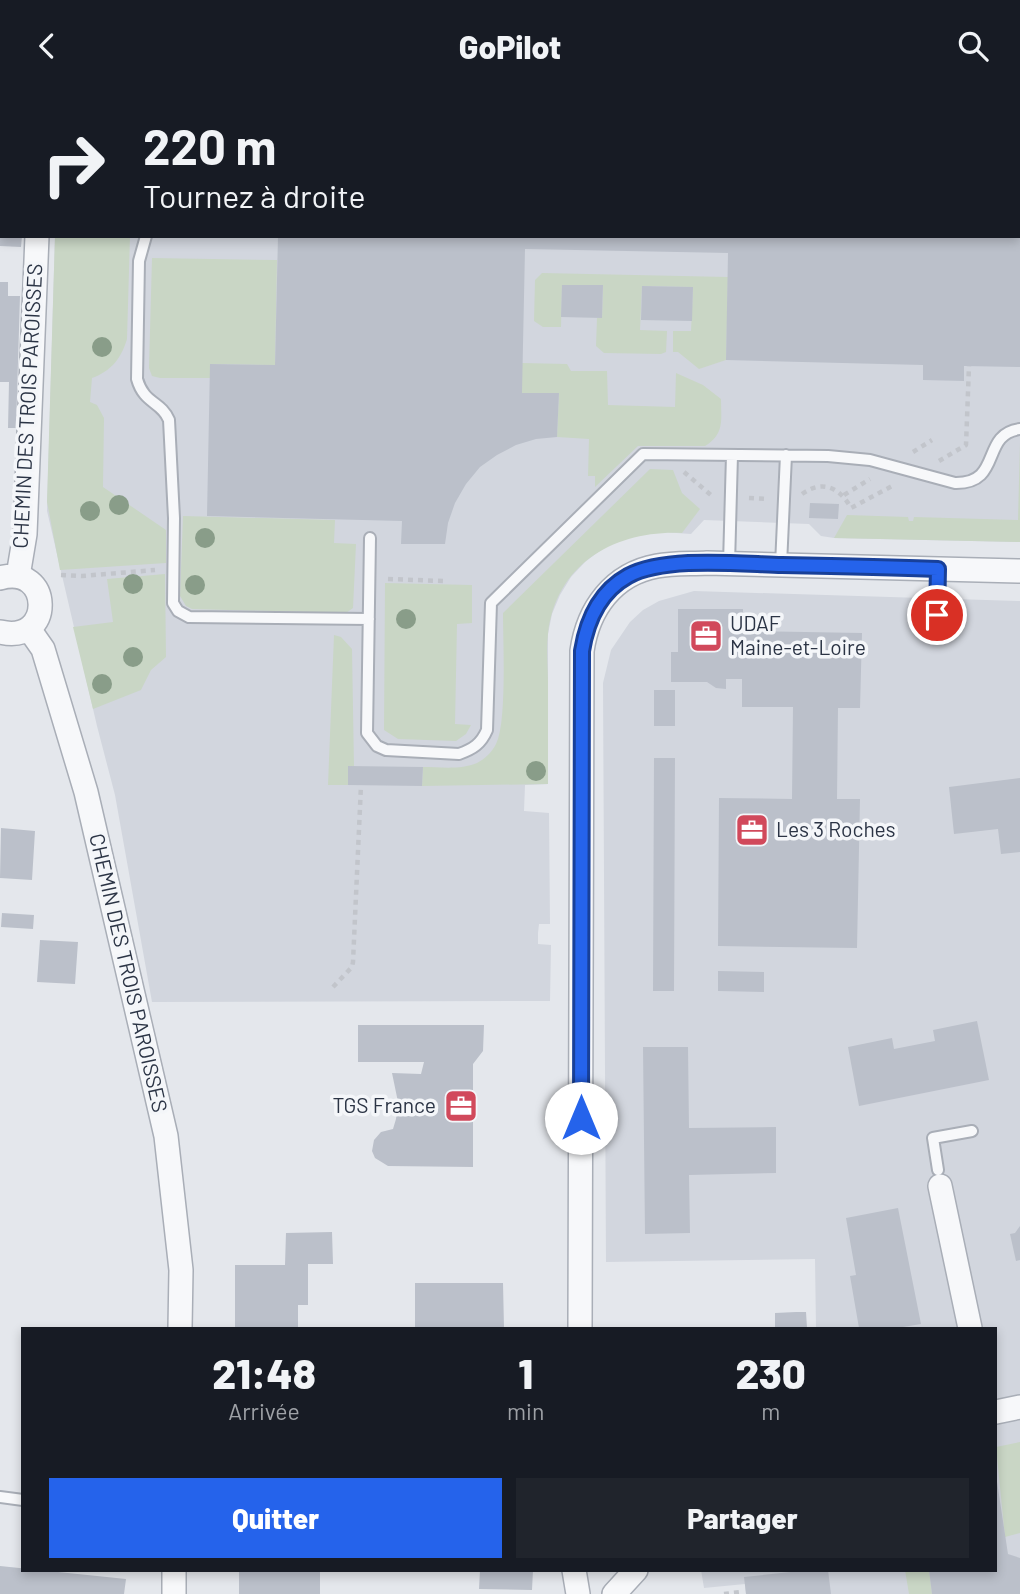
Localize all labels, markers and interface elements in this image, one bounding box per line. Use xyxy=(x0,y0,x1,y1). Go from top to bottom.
icon: back xyxy=(28,27,66,65)
text: GoPilot xyxy=(459,27,561,65)
icon: search xyxy=(954,27,992,65)
text: 220 m xyxy=(143,116,277,175)
icon: right xyxy=(28,119,119,210)
text: Tournez à droite xyxy=(143,176,365,214)
street label: CHEMIN DES TROIS PAROISSES xyxy=(7,263,46,549)
pin xyxy=(907,585,967,645)
icon: arrive xyxy=(918,596,956,634)
place label: UDAF Maine-et-Loire xyxy=(730,610,866,659)
office icon: UDAF Maine-et-Loire xyxy=(687,617,725,655)
office icon: Les 3 Roches xyxy=(733,811,771,849)
place label: Les 3 Roches xyxy=(776,816,896,841)
street label: CHEMIN DES TROIS PAROISSES xyxy=(85,831,174,1115)
position arrow xyxy=(544,1081,618,1155)
office icon: TGS France xyxy=(442,1087,480,1125)
place label: TGS France xyxy=(332,1092,436,1117)
text: 21:48 xyxy=(212,1347,316,1397)
text: 1 xyxy=(518,1347,533,1397)
text: 230 xyxy=(736,1347,806,1397)
text: Arrivée xyxy=(228,1397,300,1425)
text: min xyxy=(507,1397,544,1425)
text: m xyxy=(761,1397,780,1425)
button: Quitter xyxy=(49,1478,502,1558)
button: Partager xyxy=(516,1478,969,1558)

